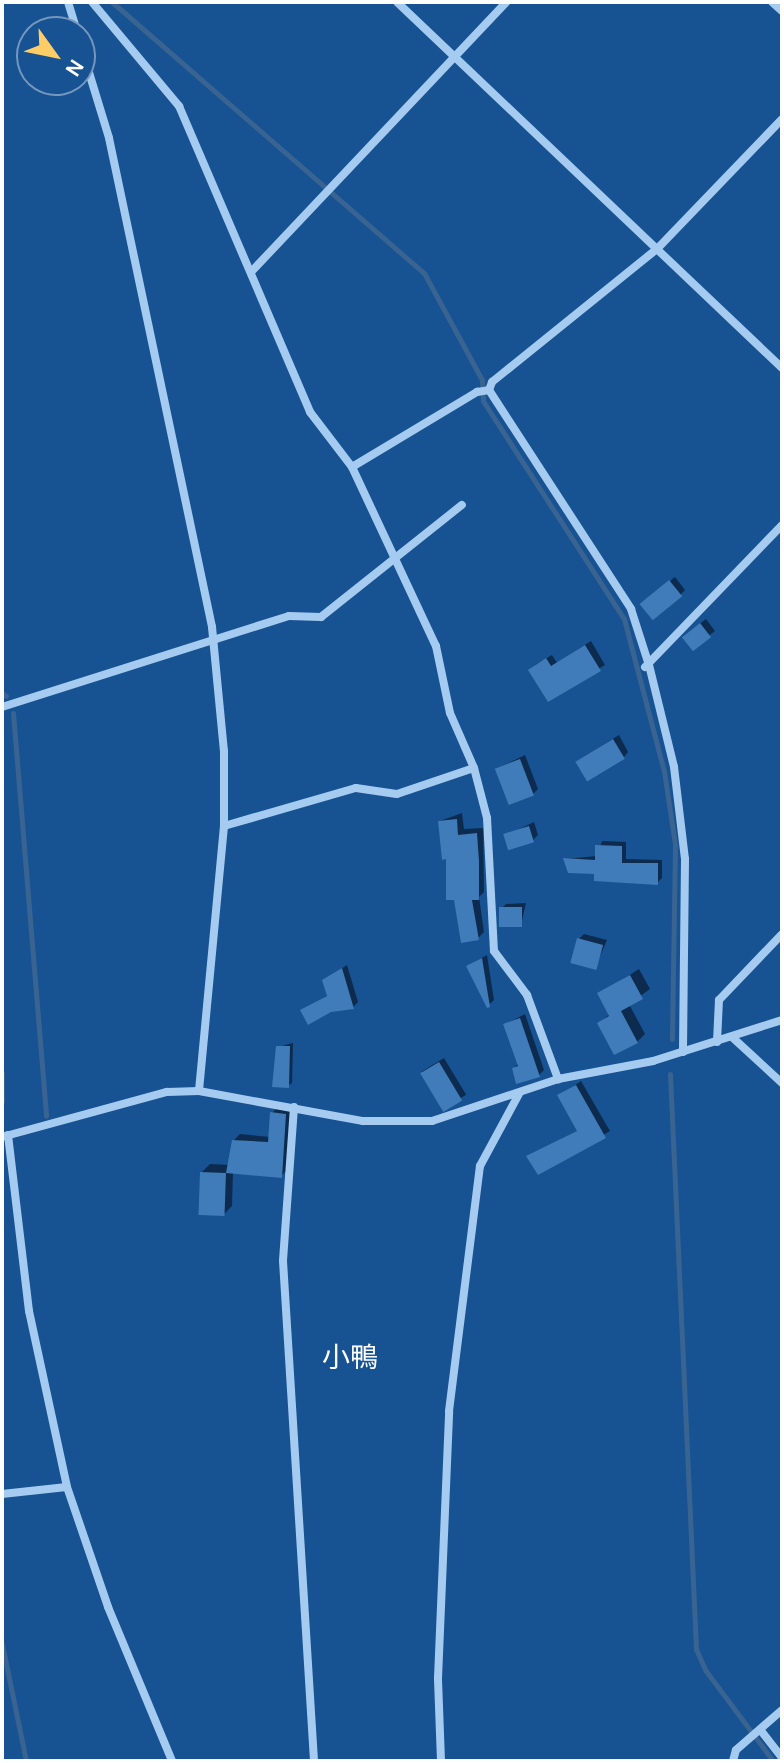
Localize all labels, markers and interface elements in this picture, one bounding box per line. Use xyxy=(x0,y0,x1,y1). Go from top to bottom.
north arrow xyxy=(16,16,96,96)
text: N xyxy=(59,54,90,82)
district label: 小鴨 xyxy=(322,1341,378,1375)

